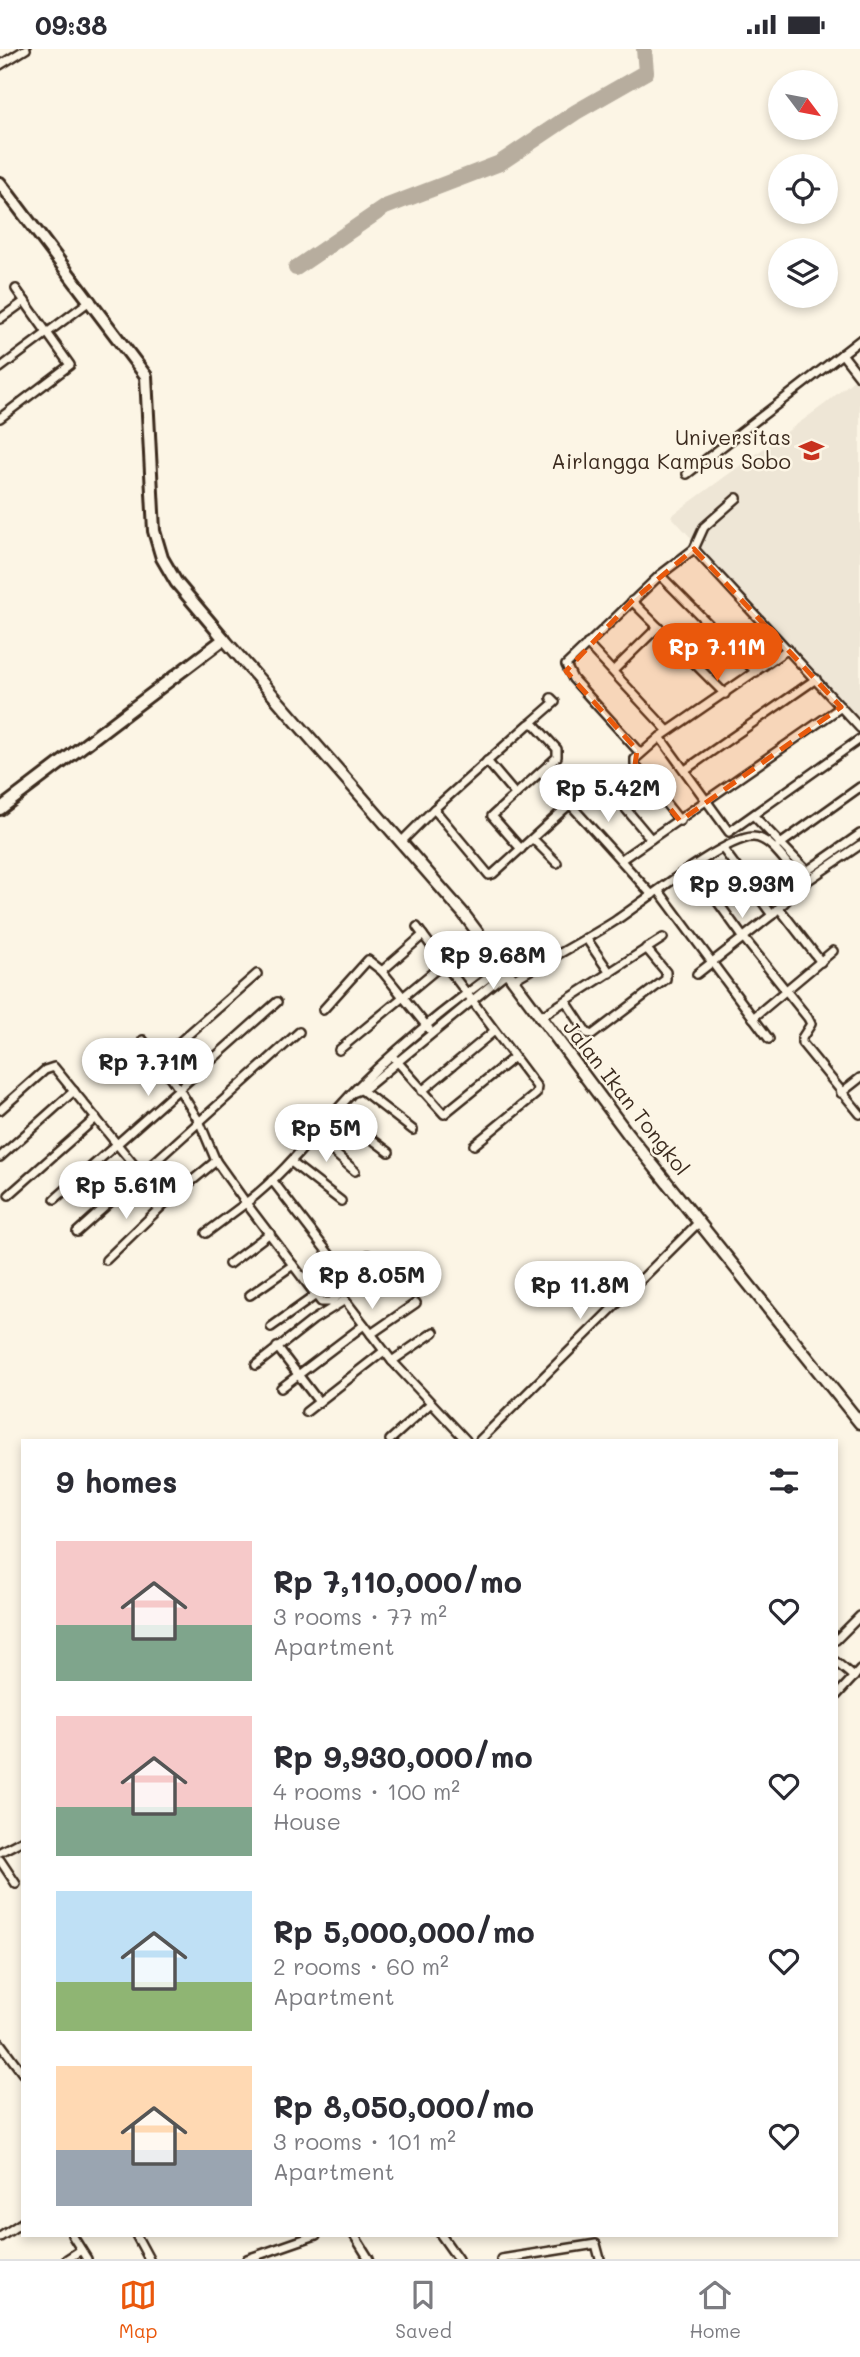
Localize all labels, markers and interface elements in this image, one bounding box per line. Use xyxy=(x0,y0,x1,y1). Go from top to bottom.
text: 09:38 xyxy=(35,8,107,42)
north arrow xyxy=(768,70,838,140)
map controls xyxy=(768,70,838,308)
button: locate xyxy=(768,154,838,224)
button: layers xyxy=(768,238,838,308)
place label: Universitas Airlangga Kampus Sobo xyxy=(551,423,791,474)
school or university icon: Universitas Airlangga Kampus Sobo xyxy=(797,436,825,464)
pin: Rp 7.11M xyxy=(645,623,789,683)
text: Rp 7.11M xyxy=(668,631,766,661)
pin: Rp 5.42M xyxy=(536,765,680,824)
text: Rp 5.42M xyxy=(555,772,661,802)
pin: Rp 9.93M xyxy=(670,861,814,920)
text: Rp 9.93M xyxy=(689,868,795,898)
pin: Rp 9.68M xyxy=(421,932,565,991)
text: Rp 9.68M xyxy=(440,939,546,969)
street label: Jalan Ikan Tongkol xyxy=(558,1014,696,1180)
pin: Rp 7.71M xyxy=(76,1039,220,1098)
text: Rp 7.71M xyxy=(98,1046,198,1076)
pin: Rp 5M xyxy=(277,1105,375,1164)
text: Rp 5M xyxy=(291,1112,361,1142)
pin: Rp 5.61M xyxy=(54,1161,198,1221)
text: Rp 5.61M xyxy=(75,1169,177,1199)
pin: Rp 8.05M xyxy=(300,1251,444,1311)
text: Rp 8.05M xyxy=(319,1259,425,1289)
pin: Rp 11.8M xyxy=(508,1261,652,1321)
text: Rp 11.8M xyxy=(530,1269,630,1299)
text: 9 homes xyxy=(56,1461,177,1501)
icon: filters xyxy=(765,1462,803,1500)
text: Rp 7,110,000/mo xyxy=(273,1561,522,1601)
icon: home xyxy=(112,1569,196,1653)
icon: heart xyxy=(765,1592,803,1630)
text: 3 rooms · 77 m² xyxy=(273,1601,447,1631)
text: Apartment xyxy=(273,1631,395,1661)
text: Rp 9,930,000/mo xyxy=(273,1736,533,1776)
icon: home xyxy=(112,1744,196,1828)
icon: heart xyxy=(765,1767,803,1805)
text: 4 rooms · 100 m² xyxy=(273,1776,460,1806)
text: House xyxy=(273,1806,341,1836)
text: Rp 5,000,000/mo xyxy=(273,1911,535,1951)
icon: home xyxy=(112,1919,196,2003)
icon: heart xyxy=(765,1942,803,1980)
text: 2 rooms · 60 m² xyxy=(273,1951,449,1981)
text: Apartment xyxy=(273,1981,395,2011)
text: Rp 8,050,000/mo xyxy=(273,2086,534,2126)
icon: home xyxy=(112,2094,196,2178)
icon: heart xyxy=(765,2117,803,2155)
text: 3 rooms · 101 m² xyxy=(273,2126,456,2156)
text: Apartment xyxy=(273,2156,395,2186)
tab: Map xyxy=(119,2276,158,2343)
tab: Saved xyxy=(395,2276,452,2343)
tab: Home xyxy=(689,2276,741,2343)

